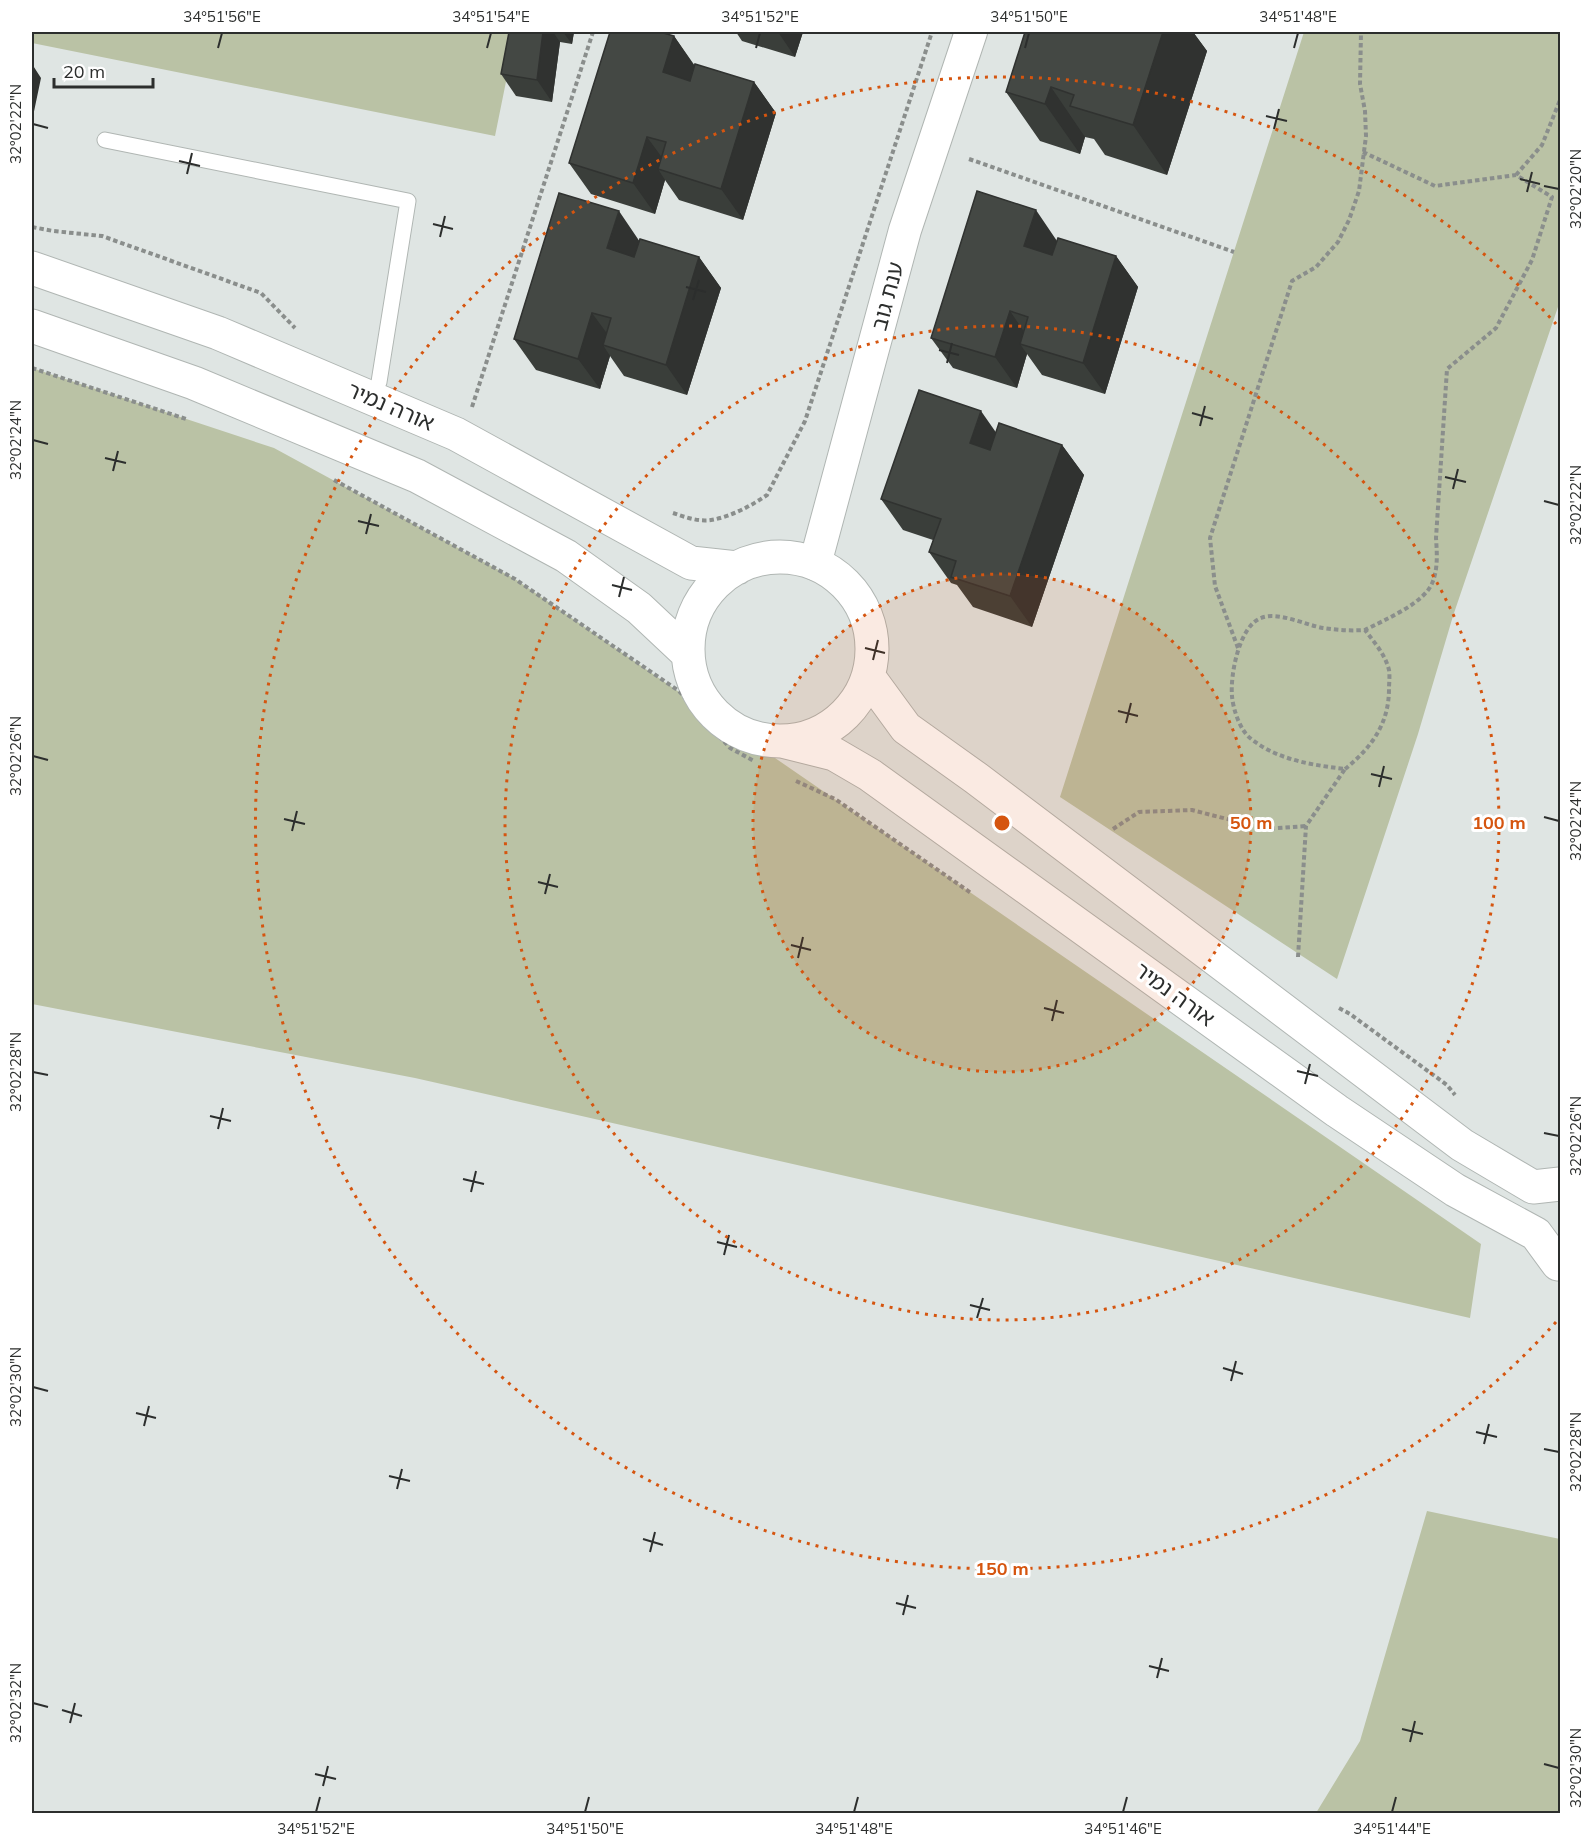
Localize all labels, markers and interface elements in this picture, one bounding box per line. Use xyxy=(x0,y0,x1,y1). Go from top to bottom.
text: 34°51'56"E xyxy=(183,7,261,26)
text: 34°51'54"E xyxy=(452,7,530,26)
text: 34°51'52"E xyxy=(721,7,799,26)
text: 34°51'50"E xyxy=(990,7,1068,26)
text: 34°51'48"E xyxy=(1259,7,1337,26)
scale bar xyxy=(54,51,153,89)
text: 20 m xyxy=(63,60,105,83)
text: 32°02'22"N xyxy=(6,84,25,164)
text: 32°02'20"N xyxy=(1566,149,1585,229)
street label: ענת גוב xyxy=(864,259,910,333)
street label: אורה נמיר xyxy=(343,375,439,437)
text: 32°02'24"N xyxy=(6,400,25,480)
text: 32°02'22"N xyxy=(1566,465,1585,545)
text: 32°02'26"N xyxy=(6,716,25,796)
text: 32°02'24"N xyxy=(1566,781,1585,861)
text: 50 m xyxy=(1230,811,1272,834)
text: 100 m xyxy=(1472,811,1526,834)
centre of rings xyxy=(992,813,1012,833)
street label: אורה נמיר xyxy=(1130,956,1220,1032)
text: 32°02'28"N xyxy=(6,1032,25,1112)
text: 32°02'26"N xyxy=(1566,1096,1585,1176)
text: 32°02'30"N xyxy=(6,1347,25,1427)
text: 32°02'28"N xyxy=(1566,1412,1585,1492)
text: 150 m xyxy=(975,1557,1029,1580)
text: 32°02'32"N xyxy=(6,1663,25,1743)
text: 32°02'30"N xyxy=(1566,1728,1585,1808)
text: 34°51'52"E xyxy=(277,1819,355,1838)
text: 34°51'50"E xyxy=(546,1819,624,1838)
text: 34°51'48"E xyxy=(815,1819,893,1838)
text: 34°51'46"E xyxy=(1084,1819,1162,1838)
text: 34°51'44"E xyxy=(1353,1819,1431,1838)

